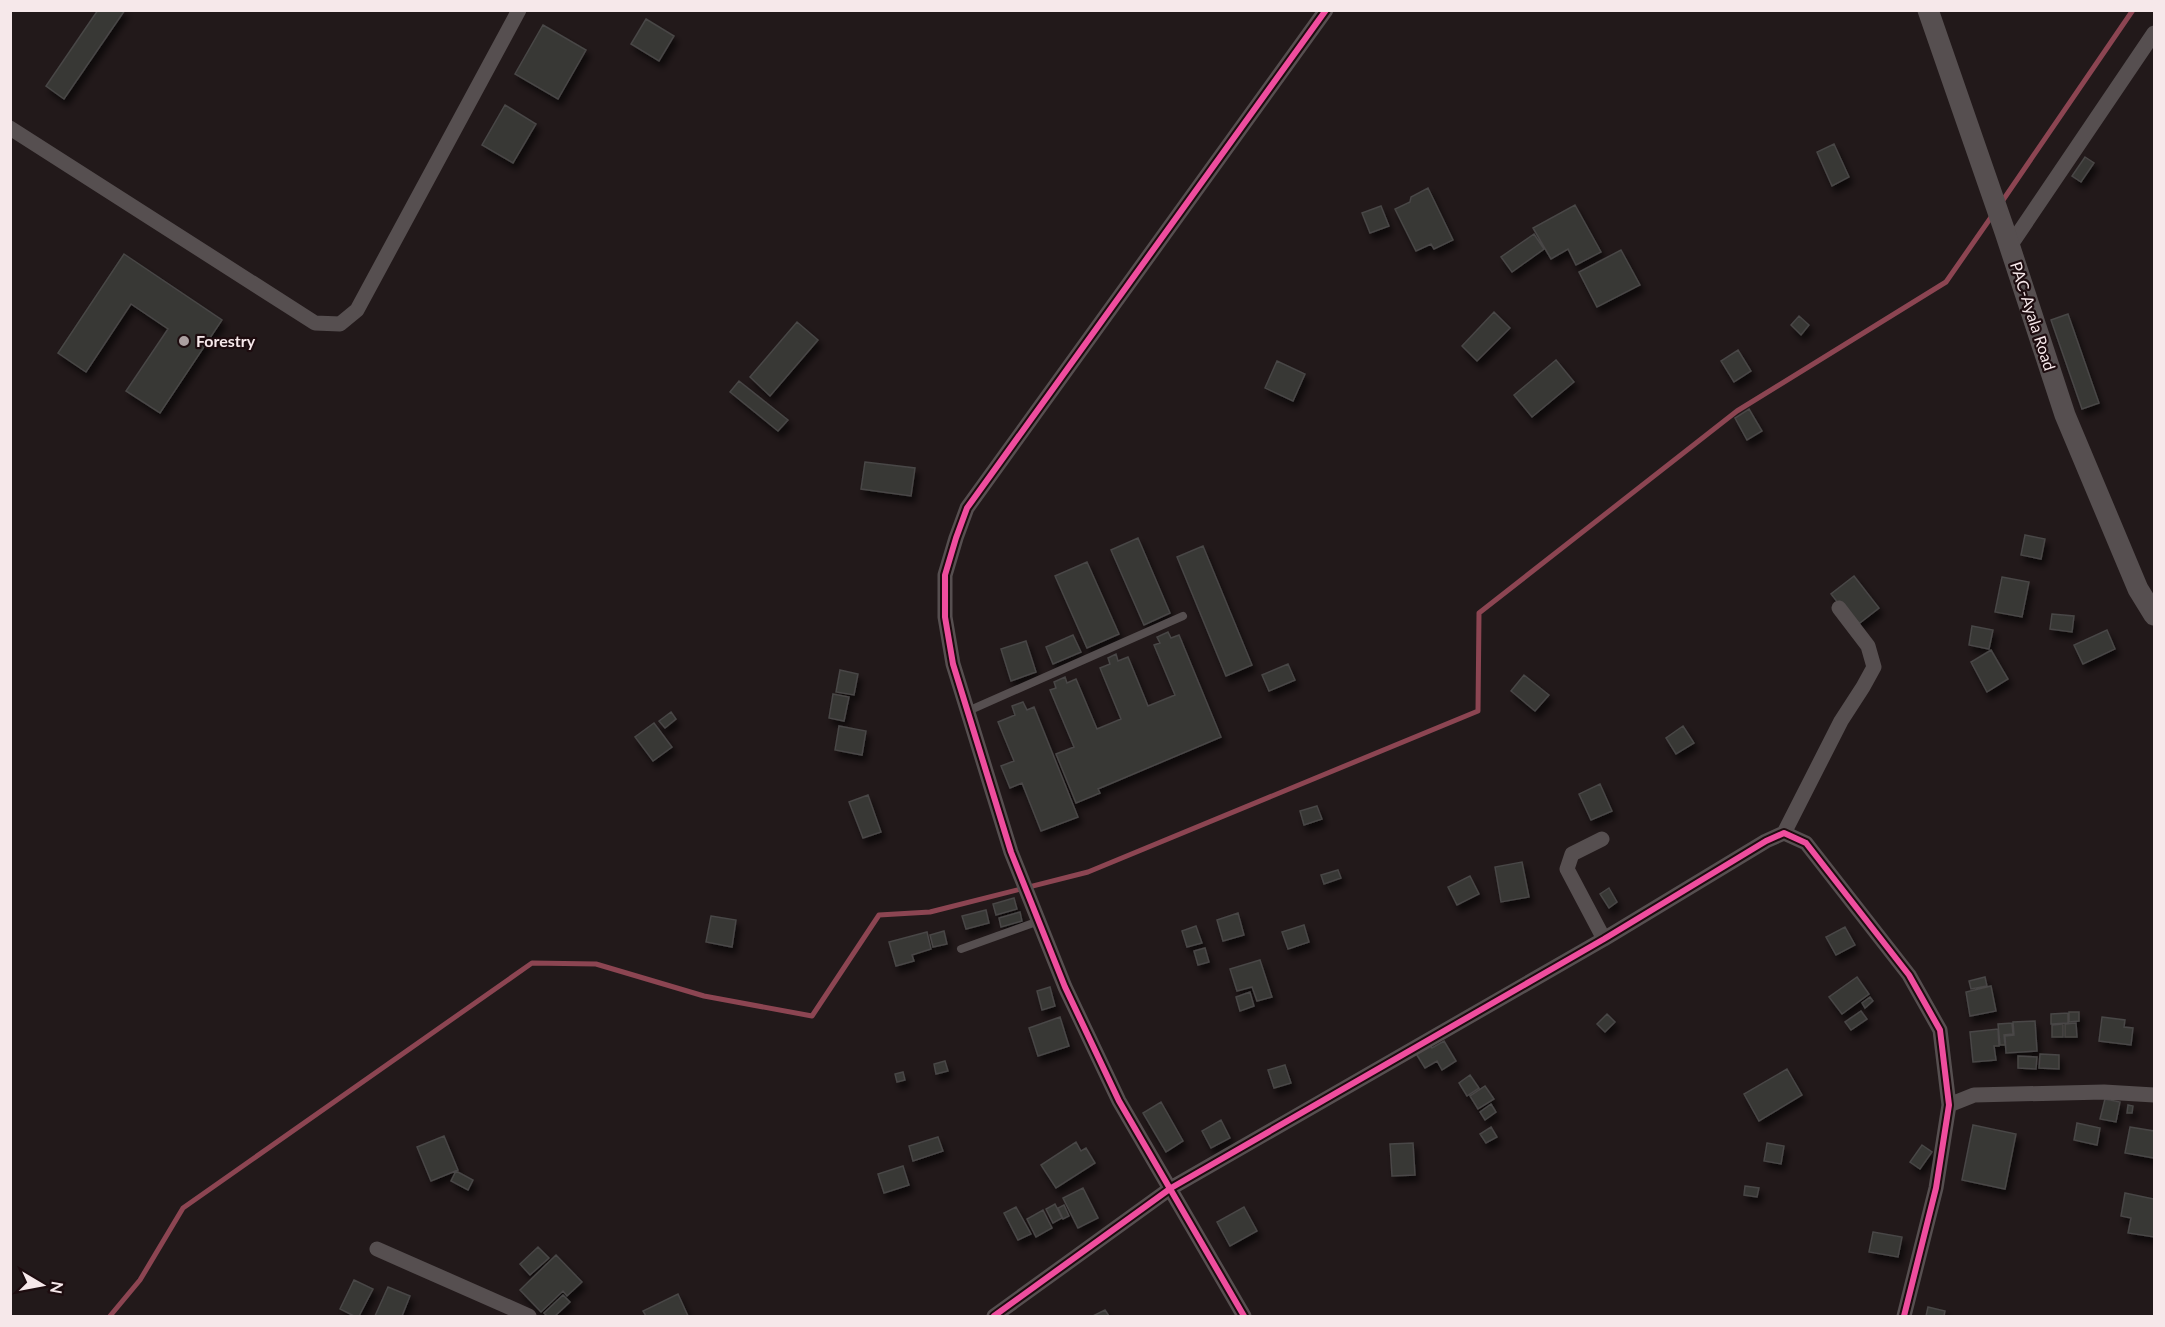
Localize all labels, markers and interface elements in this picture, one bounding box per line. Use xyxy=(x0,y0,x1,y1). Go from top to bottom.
street label: PAC-Ayala Road xyxy=(2007,259,2060,373)
place label: Forestry xyxy=(196,331,256,350)
marker: Forestry xyxy=(177,334,191,348)
north arrow xyxy=(12,1255,72,1315)
text: N xyxy=(47,1280,68,1295)

